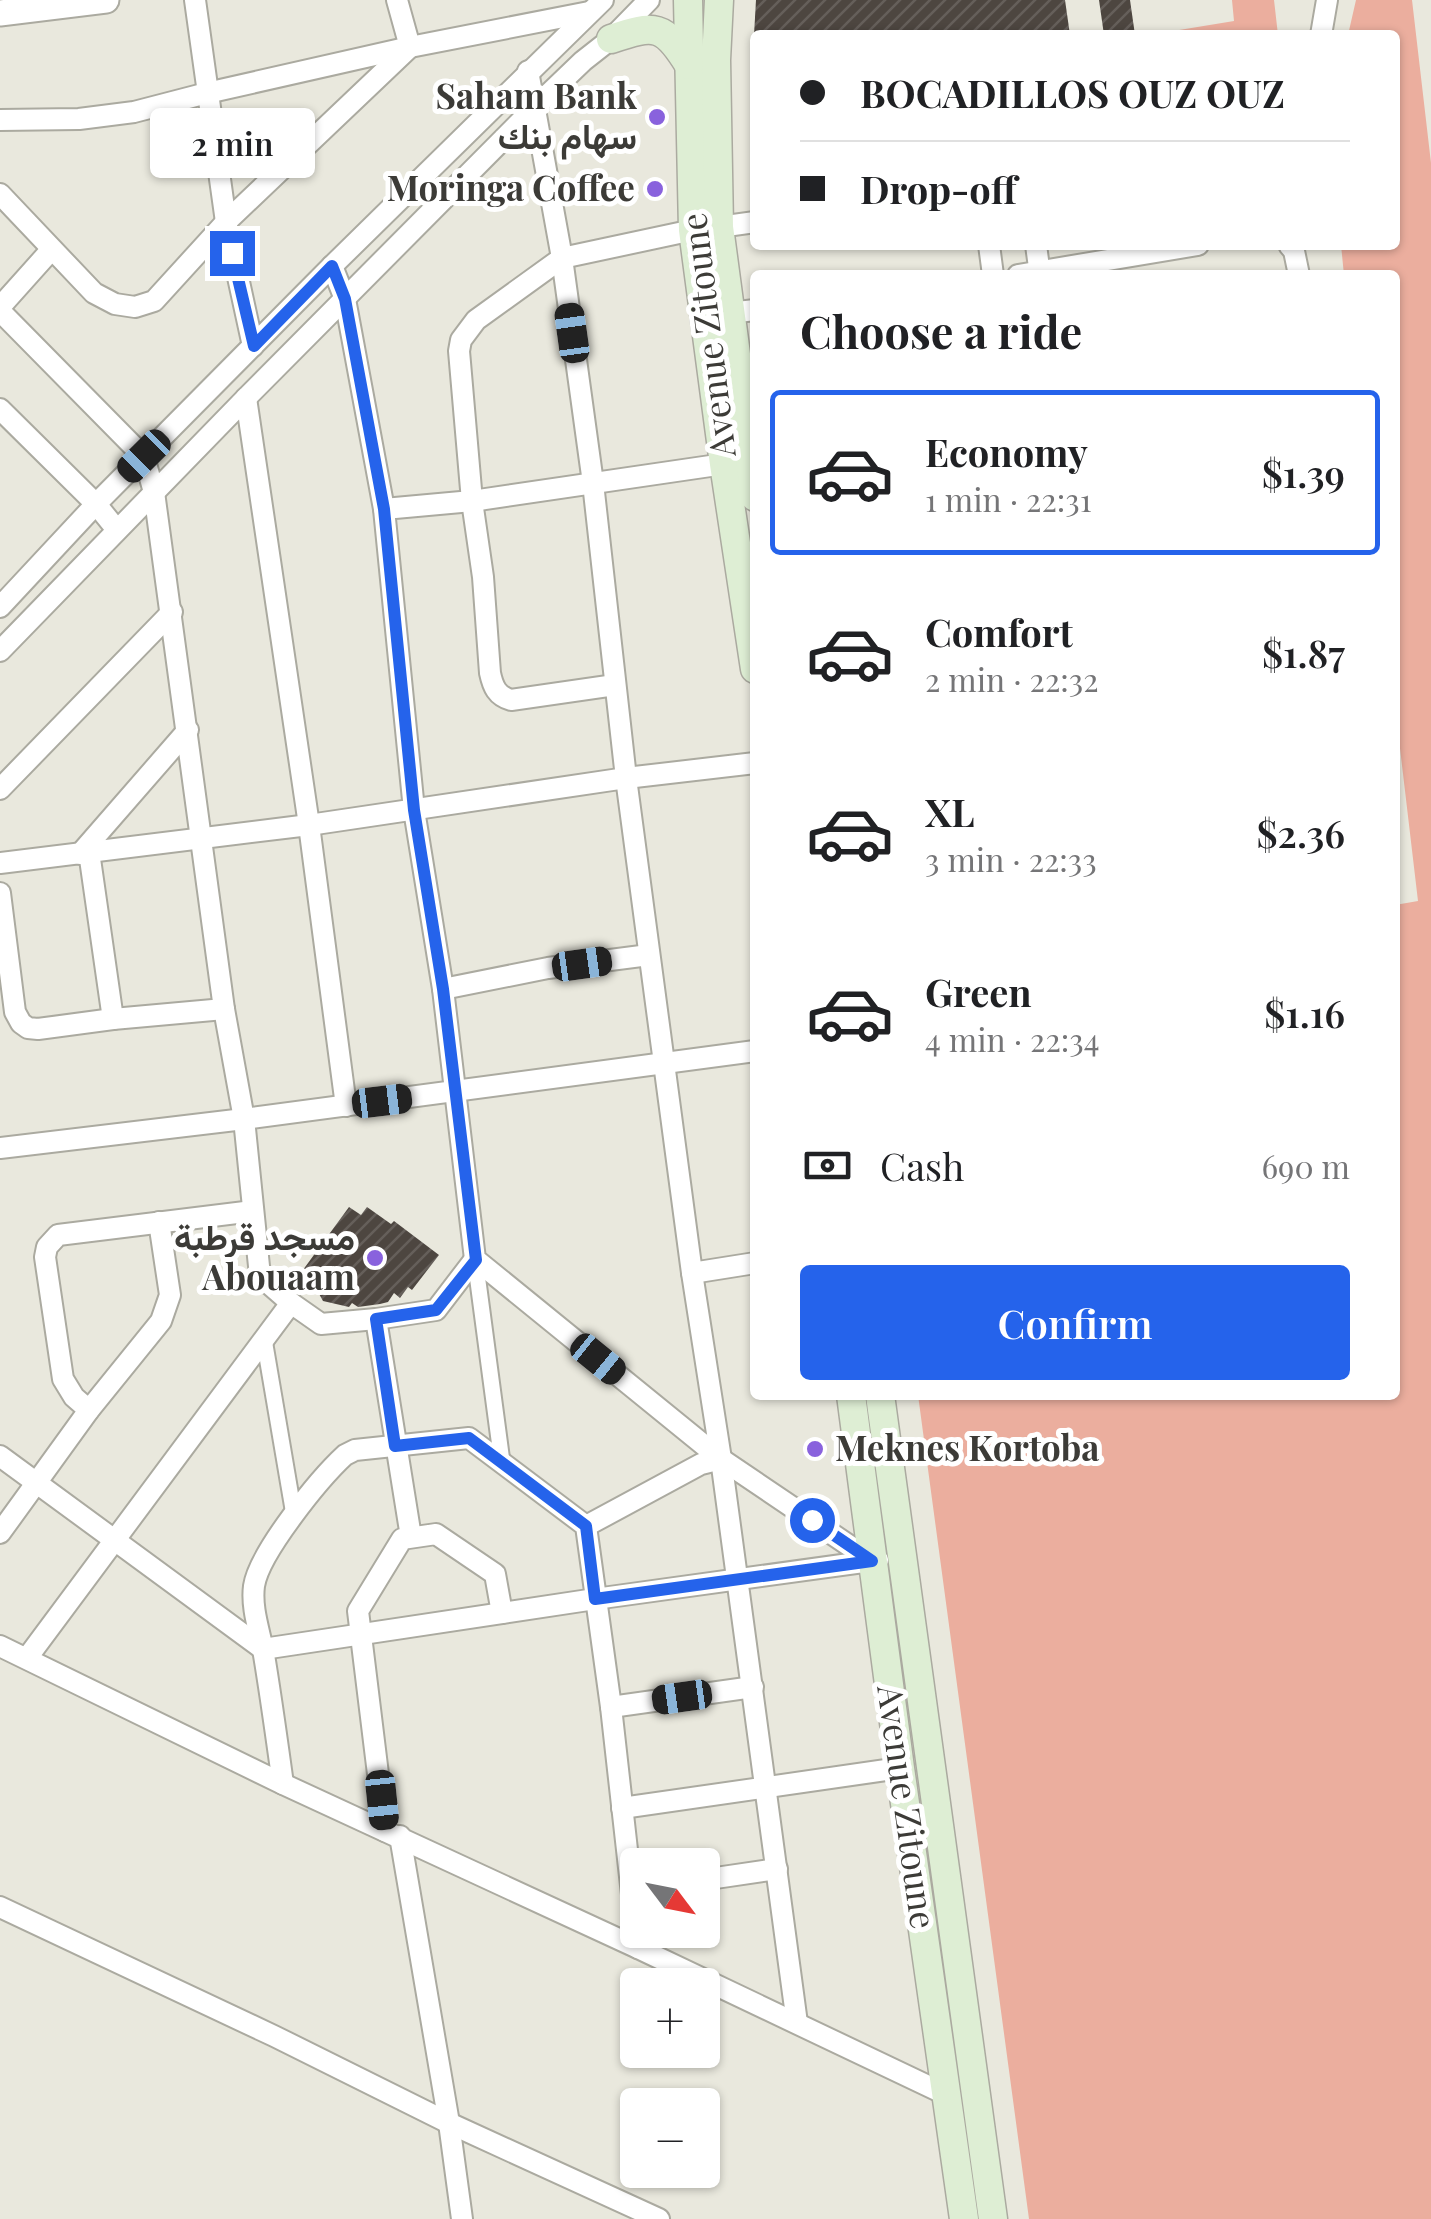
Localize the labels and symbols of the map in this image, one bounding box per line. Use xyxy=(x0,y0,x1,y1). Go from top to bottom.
place label: Saham Bank سهام بنك xyxy=(436,71,638,160)
marker: Saham Bank سهام بنك xyxy=(646,106,668,128)
callout: 2 min xyxy=(150,108,314,178)
place label: Moringa Coffee xyxy=(387,163,635,210)
marker: Moringa Coffee xyxy=(644,178,666,200)
street label: Avenue Zitoune xyxy=(668,210,745,461)
route end xyxy=(210,231,255,276)
car xyxy=(553,301,591,365)
car xyxy=(112,424,176,488)
car xyxy=(550,945,614,983)
car xyxy=(350,1082,414,1120)
place label: مسجد قرطبة Abouaam xyxy=(174,1212,355,1299)
marker: مسجد قرطبة Abouaam xyxy=(364,1247,386,1269)
car xyxy=(565,1328,631,1390)
place label: Meknes Kortoba xyxy=(835,1423,1100,1470)
marker: Meknes Kortoba xyxy=(804,1438,826,1460)
route start xyxy=(790,1498,835,1543)
car xyxy=(650,1678,714,1716)
street label: Avenue Zitoune xyxy=(868,1681,949,1932)
car xyxy=(364,1769,400,1831)
north arrow xyxy=(620,1848,720,1948)

